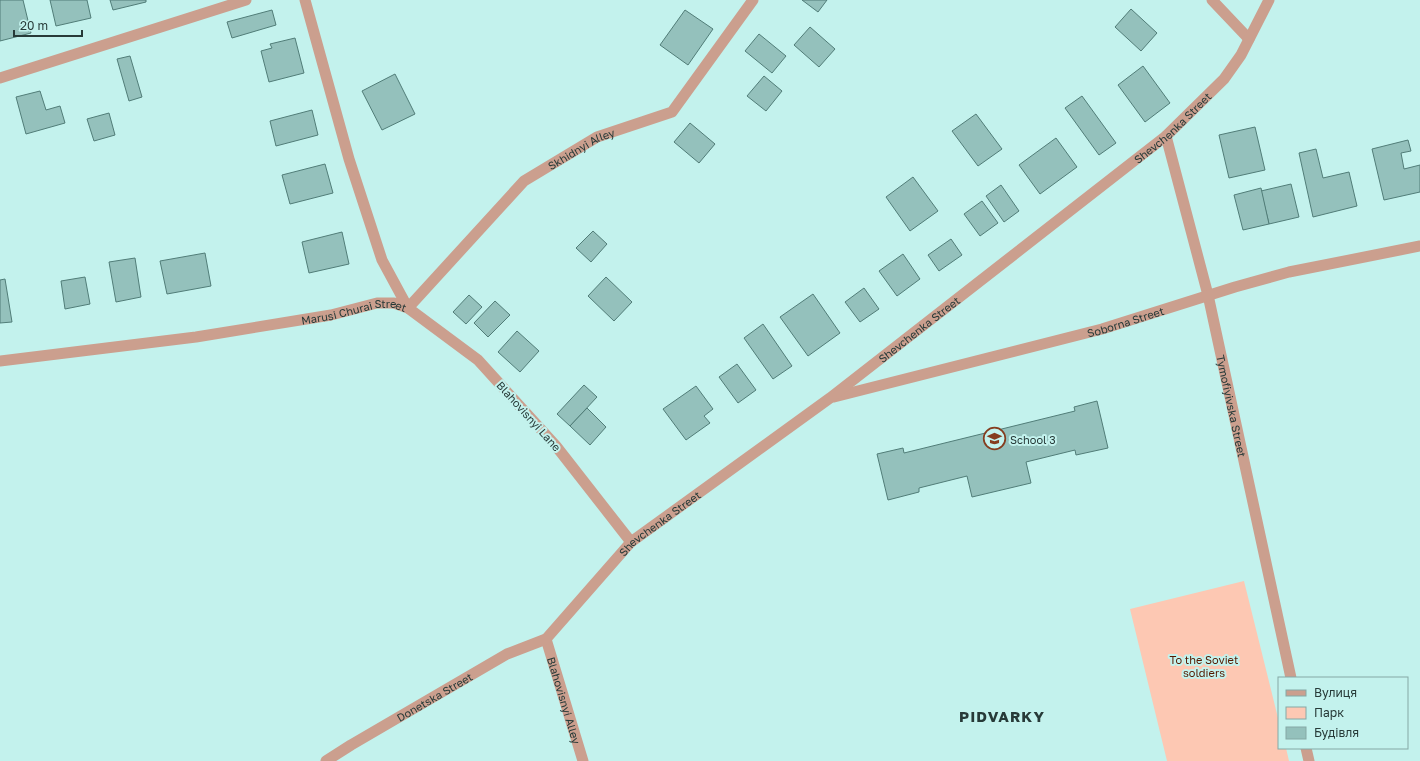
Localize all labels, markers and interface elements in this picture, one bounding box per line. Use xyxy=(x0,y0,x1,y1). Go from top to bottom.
scale bar xyxy=(14,12,82,38)
text: 20 m xyxy=(20,18,48,33)
street label: Shevchenka Street xyxy=(1131,89,1213,165)
street label: Skhidnyi Alley xyxy=(545,125,616,172)
street label: Shevchenka Street xyxy=(875,293,962,365)
street label: Marusi Churai Street xyxy=(300,297,409,326)
street label: Soborna Street xyxy=(1086,303,1165,339)
street label: Tymofiyivska Street xyxy=(1215,354,1249,458)
street label: Blahovisnyi Lane xyxy=(494,378,564,454)
school or university icon: School 3 xyxy=(982,426,1008,452)
place label: School 3 xyxy=(1010,433,1056,446)
street label: Shevchenka Street xyxy=(616,488,703,558)
park label: To the Soviet soldiers xyxy=(1170,653,1238,679)
street label: Blahovisnyi Alley xyxy=(545,655,584,745)
street label: Donetska Street xyxy=(394,669,474,724)
legend xyxy=(1278,677,1408,749)
text: Вулиця xyxy=(1314,685,1357,700)
text: Парк xyxy=(1314,705,1344,720)
district label: PIDVARKY xyxy=(959,707,1045,725)
text: Будівля xyxy=(1314,725,1359,740)

